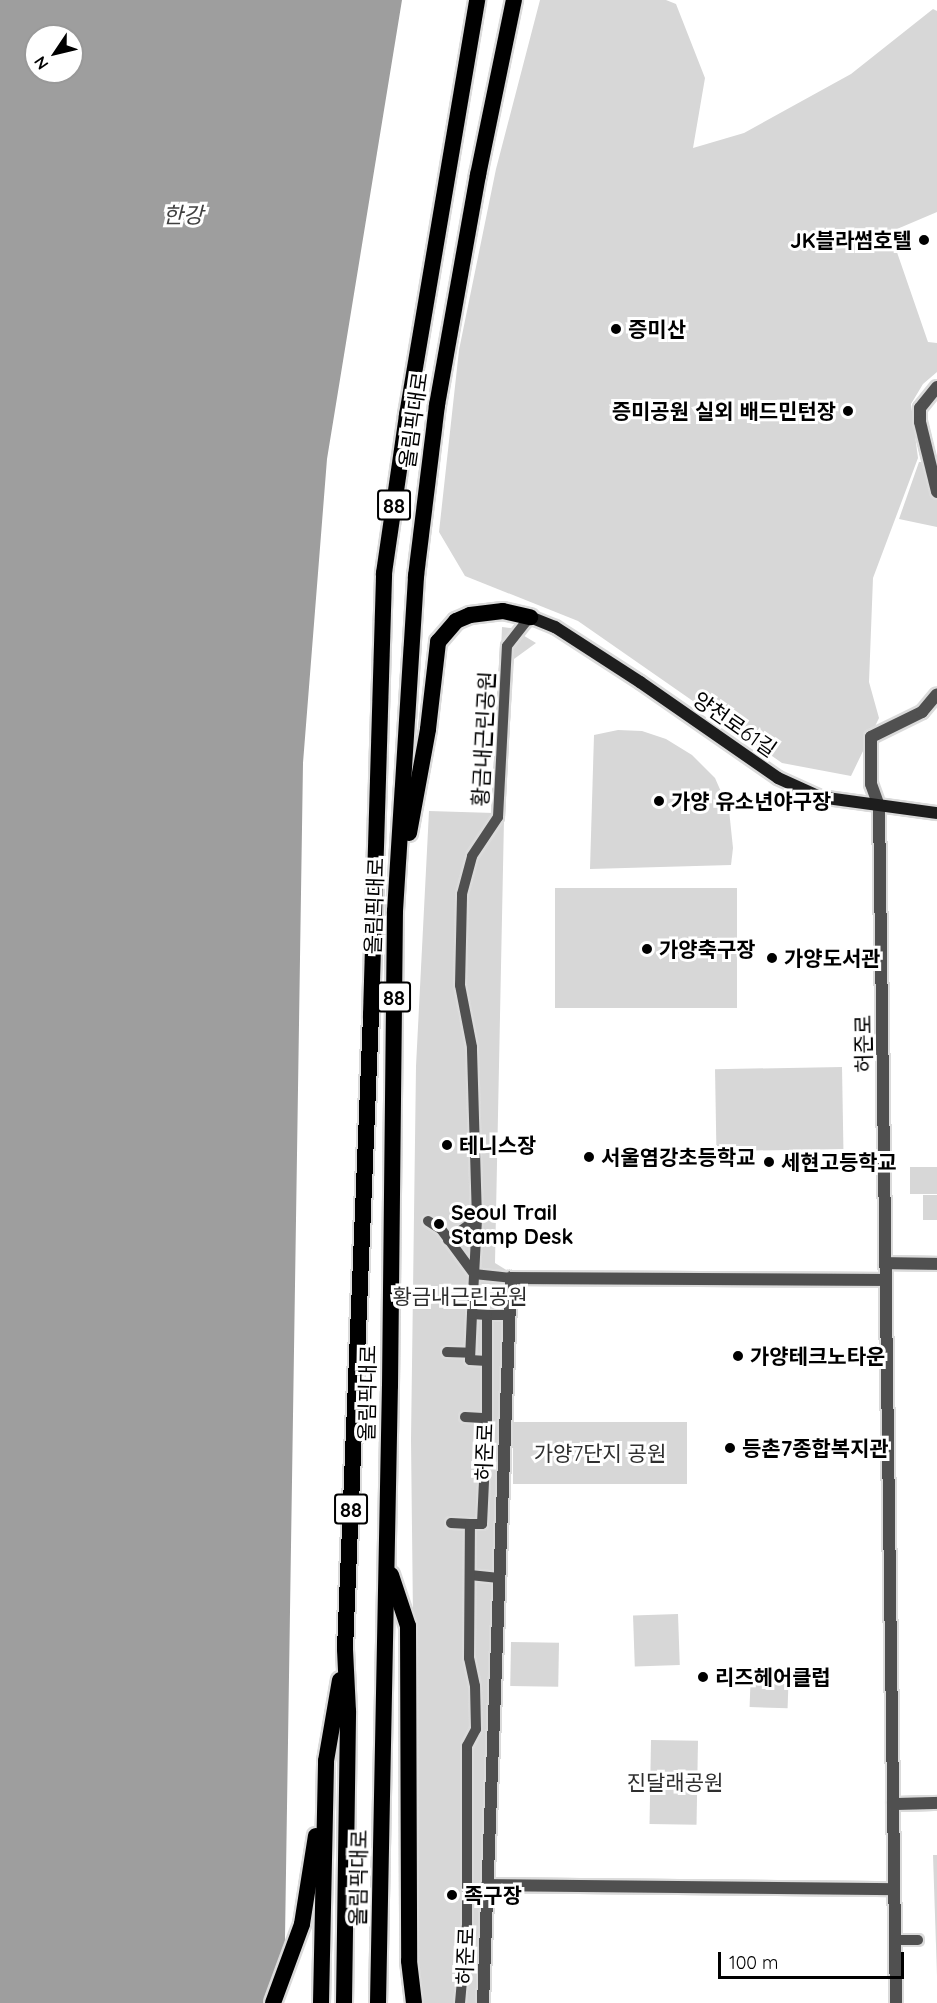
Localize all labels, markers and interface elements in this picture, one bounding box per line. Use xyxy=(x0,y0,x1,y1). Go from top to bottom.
north arrow xyxy=(24,24,84,84)
text: N xyxy=(29,53,52,74)
water label: 한강 xyxy=(163,203,203,229)
place label: JK블라썸호텔 xyxy=(790,227,912,253)
marker: JK블라썸호텔 xyxy=(917,233,931,247)
place label: 증미산 xyxy=(628,316,686,342)
marker: 증미산 xyxy=(609,322,623,336)
street label: 올림픽대로 xyxy=(394,370,432,470)
place label: 증미공원 실외 배드민턴장 xyxy=(612,398,836,424)
marker: 증미공원 실외 배드민턴장 xyxy=(841,404,855,418)
road number: 88 xyxy=(376,488,412,522)
street label: 황금내근린공원 xyxy=(467,671,499,807)
street label: 양천로61길 xyxy=(688,686,782,762)
place label: 가양 유소년야구장 xyxy=(671,788,831,814)
marker: 가양 유소년야구장 xyxy=(652,794,666,808)
street label: 올림픽대로 xyxy=(360,857,388,955)
place label: 가양축구장 xyxy=(659,936,756,962)
marker: 가양축구장 xyxy=(640,942,654,956)
place label: 가양도서관 xyxy=(784,945,881,971)
marker: 가양도서관 xyxy=(765,951,779,965)
road number: 88 xyxy=(376,980,412,1014)
street label: 허준로 xyxy=(850,1015,876,1073)
place label: 테니스장 xyxy=(459,1132,536,1158)
marker: 테니스장 xyxy=(440,1138,454,1152)
place label: 서울염강초등학교 xyxy=(601,1144,756,1170)
place label: 세현고등학교 xyxy=(781,1149,897,1175)
marker: 서울염강초등학교 xyxy=(582,1150,596,1164)
marker: 세현고등학교 xyxy=(762,1155,776,1169)
place label: Seoul Trail Stamp Desk xyxy=(451,1199,573,1249)
marker: Seoul Trail Stamp Desk xyxy=(432,1217,446,1231)
park label: 황금내근린공원 xyxy=(392,1283,528,1309)
place label: 가양테크노타운 xyxy=(750,1343,885,1369)
street label: 올림픽대로 xyxy=(354,1344,380,1442)
marker: 가양테크노타운 xyxy=(731,1349,745,1363)
street label: 허준로 xyxy=(470,1423,498,1481)
place label: 등촌7종합복지관 xyxy=(742,1435,889,1461)
park label: 가양7단지 공원 xyxy=(534,1440,666,1466)
marker: 등촌7종합복지관 xyxy=(723,1441,737,1455)
road number: 88 xyxy=(333,1492,369,1526)
place label: 리즈헤어클럽 xyxy=(715,1664,831,1690)
marker: 리즈헤어클럽 xyxy=(696,1670,710,1684)
park label: 진달래공원 xyxy=(627,1769,723,1795)
street label: 올림픽대로 xyxy=(345,1829,371,1927)
place label: 족구장 xyxy=(464,1882,522,1908)
marker: 족구장 xyxy=(445,1888,459,1902)
street label: 허준로 xyxy=(451,1927,479,1985)
scale bar xyxy=(721,1940,907,1978)
text: 100 m xyxy=(729,1951,778,1974)

